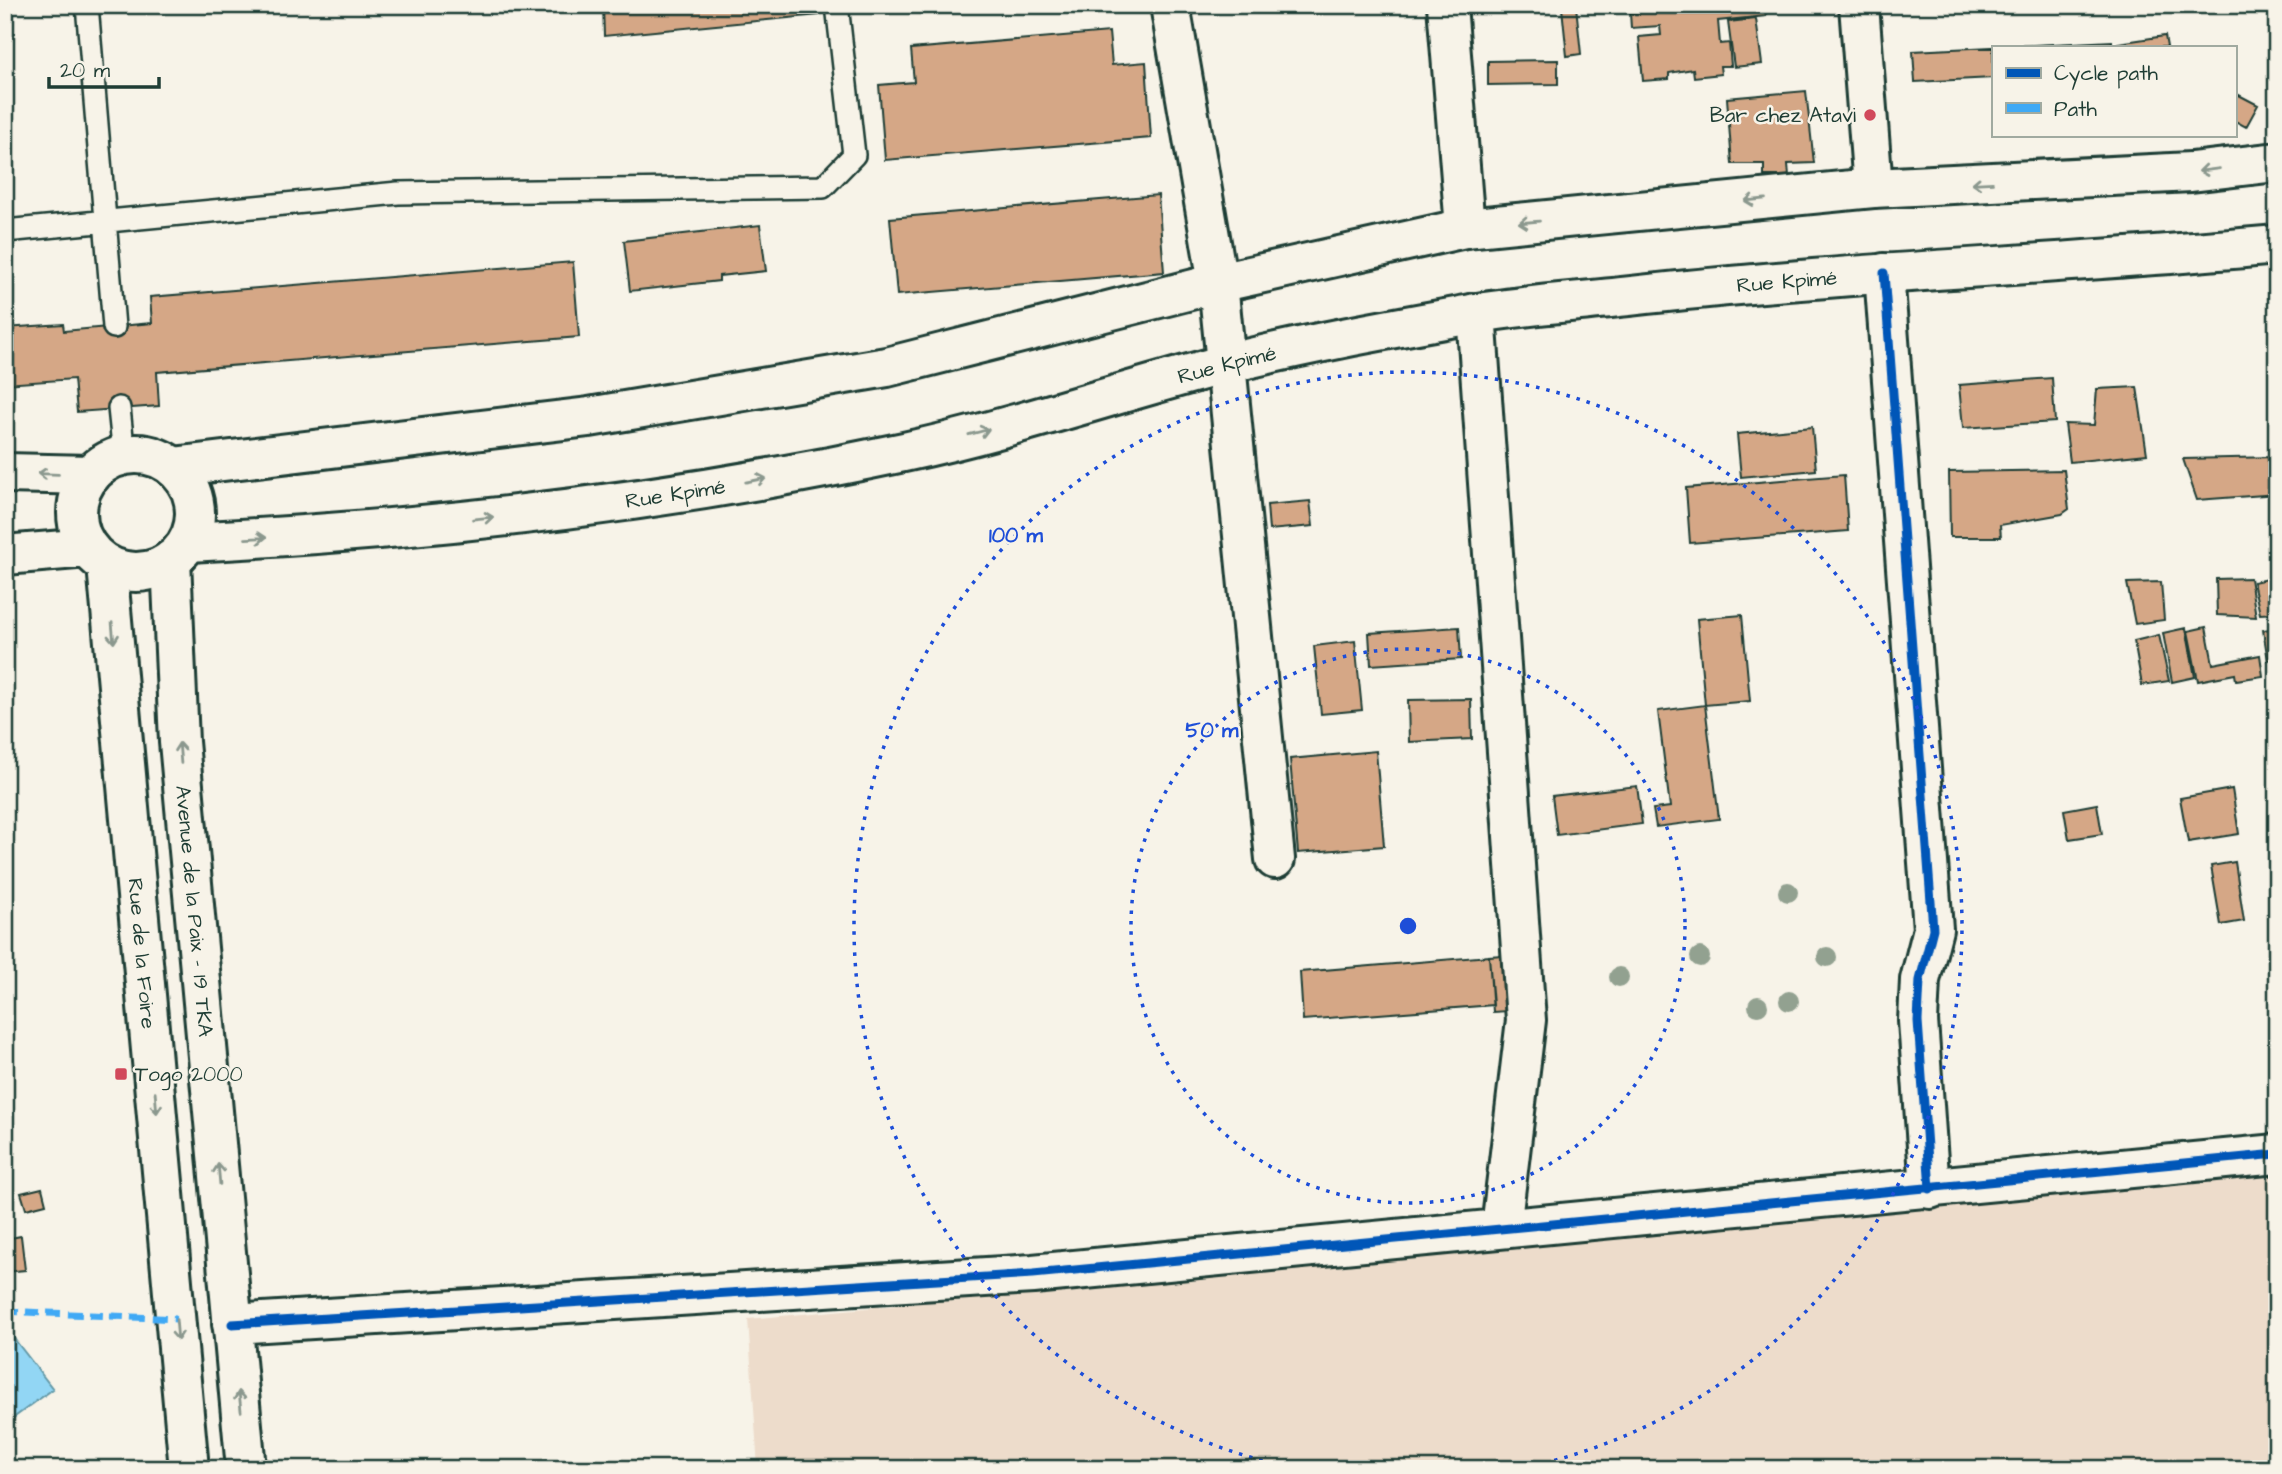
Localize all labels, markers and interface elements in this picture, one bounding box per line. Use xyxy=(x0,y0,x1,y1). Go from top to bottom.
scale bar xyxy=(49,46,159,90)
legend xyxy=(1992,46,2236,136)
text: 20 m xyxy=(60,56,111,85)
text: Cycle path xyxy=(2054,59,2159,90)
text: Path xyxy=(2054,95,2098,124)
place label: Bar chez Atavi xyxy=(1710,101,1856,130)
marker: Bar chez Atavi xyxy=(1862,107,1878,123)
one-way arrow xyxy=(2198,164,2221,177)
one-way arrow xyxy=(1971,176,1994,189)
one-way arrow xyxy=(1744,194,1767,207)
one-way arrow xyxy=(1518,216,1540,229)
street label: Rue Kpimé xyxy=(1735,263,1838,300)
street label: Rue Kpimé xyxy=(1174,338,1279,391)
one-way arrow xyxy=(967,425,989,438)
one-way arrow xyxy=(37,467,60,480)
street label: Rue Kpimé xyxy=(623,471,728,515)
one-way arrow xyxy=(744,473,767,487)
one-way arrow xyxy=(471,511,493,524)
text: 100 m xyxy=(989,521,1044,550)
one-way arrow xyxy=(244,532,267,545)
one-way arrow xyxy=(107,621,120,643)
text: 50 m xyxy=(1186,716,1239,745)
one-way arrow xyxy=(173,742,186,764)
street label: Avenue de la Paix - 19 TKA xyxy=(169,784,221,1039)
street label: Rue de la Foire xyxy=(121,877,163,1030)
centre of rings xyxy=(1396,914,1420,938)
place label: Togo 2000 xyxy=(135,1060,243,1091)
marker: Togo 2000 xyxy=(113,1066,129,1082)
one-way arrow xyxy=(150,1091,163,1114)
one-way arrow xyxy=(212,1164,225,1186)
one-way arrow xyxy=(171,1318,184,1341)
one-way arrow xyxy=(233,1390,246,1413)

